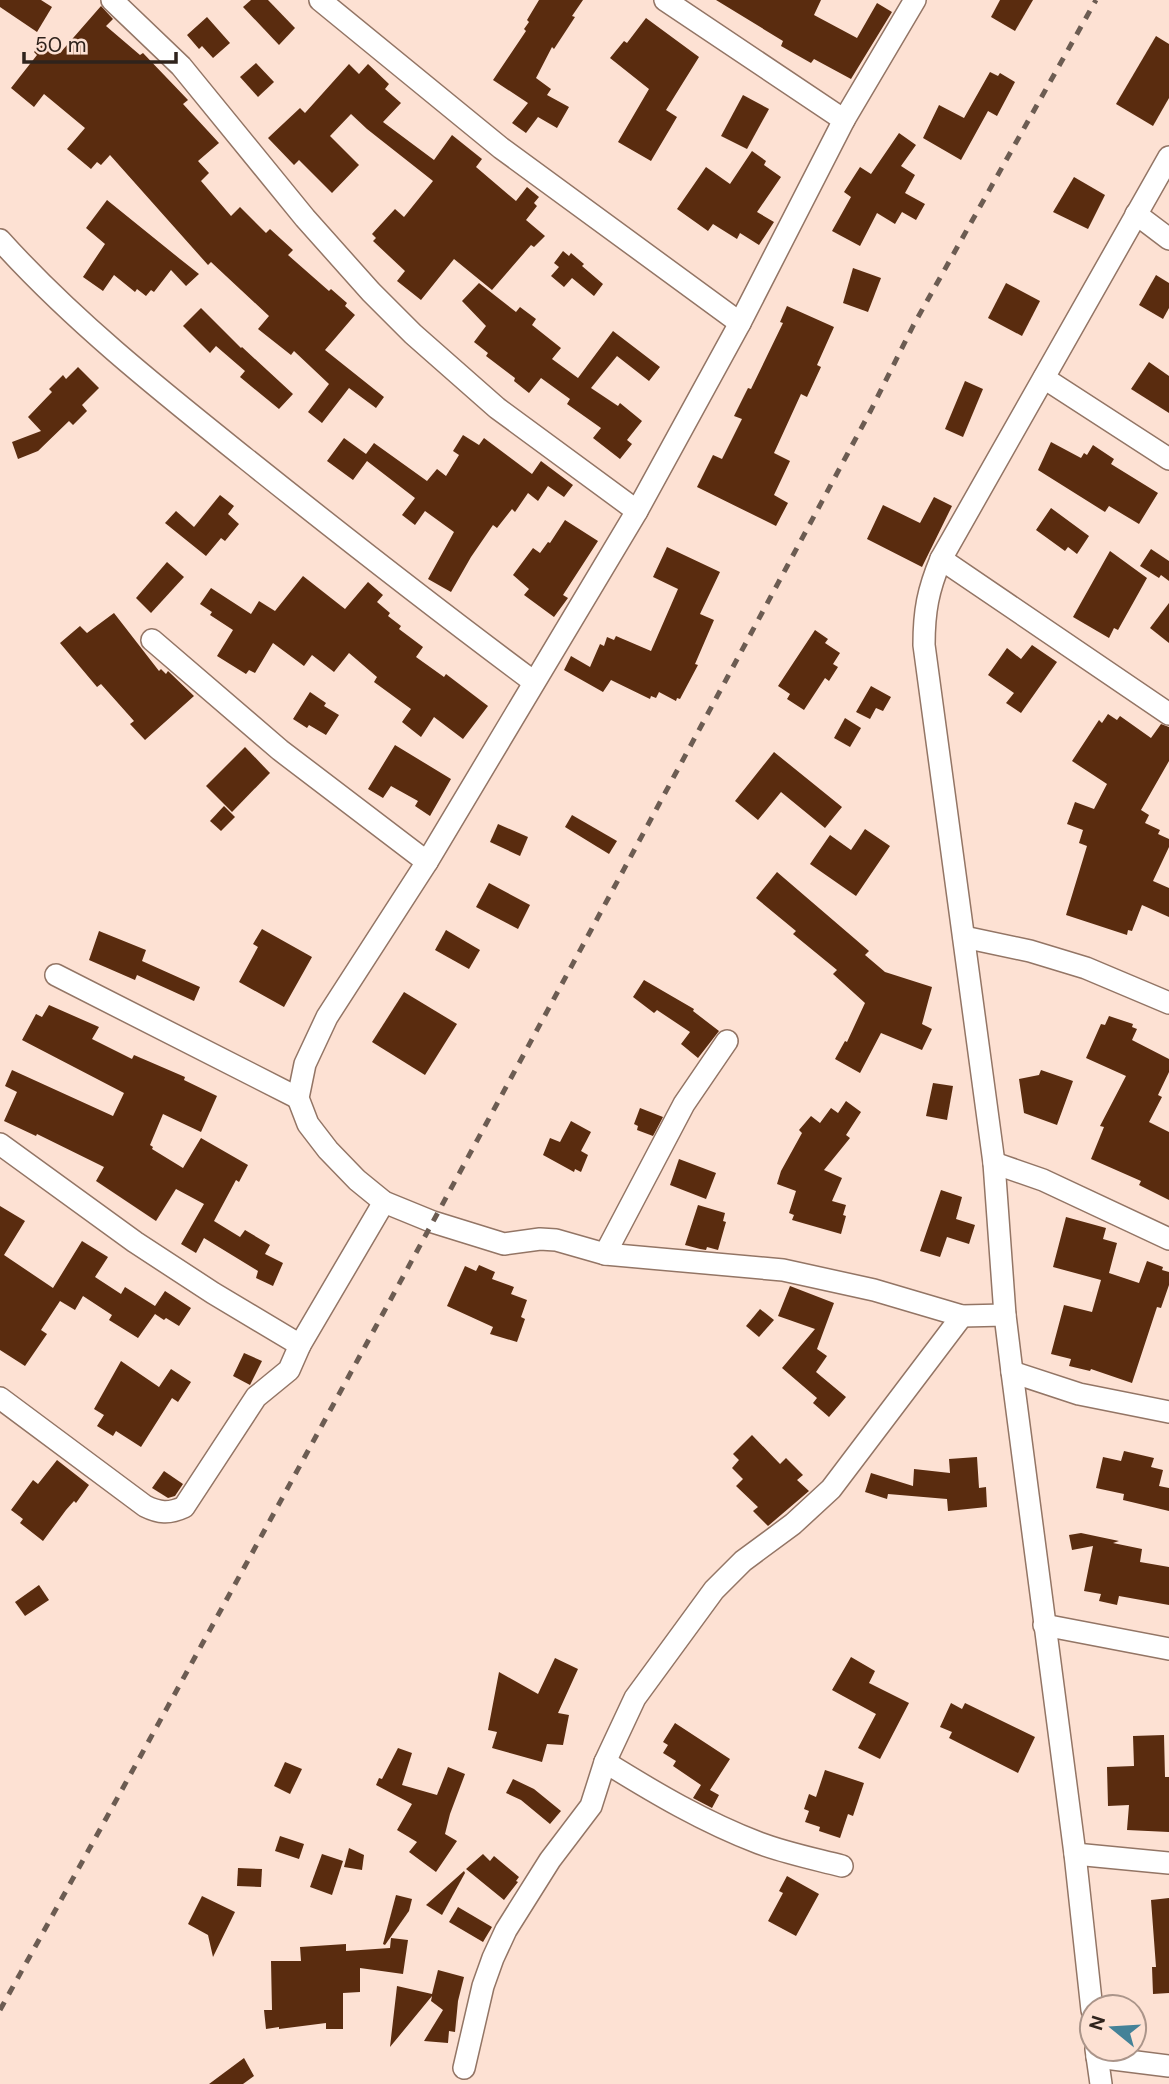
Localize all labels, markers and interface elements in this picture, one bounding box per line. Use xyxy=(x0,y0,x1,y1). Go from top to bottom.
scale bar xyxy=(24,21,177,65)
text: 50 m xyxy=(35,31,86,59)
north arrow xyxy=(1078,1993,1148,2063)
text: N xyxy=(1083,2012,1111,2033)

